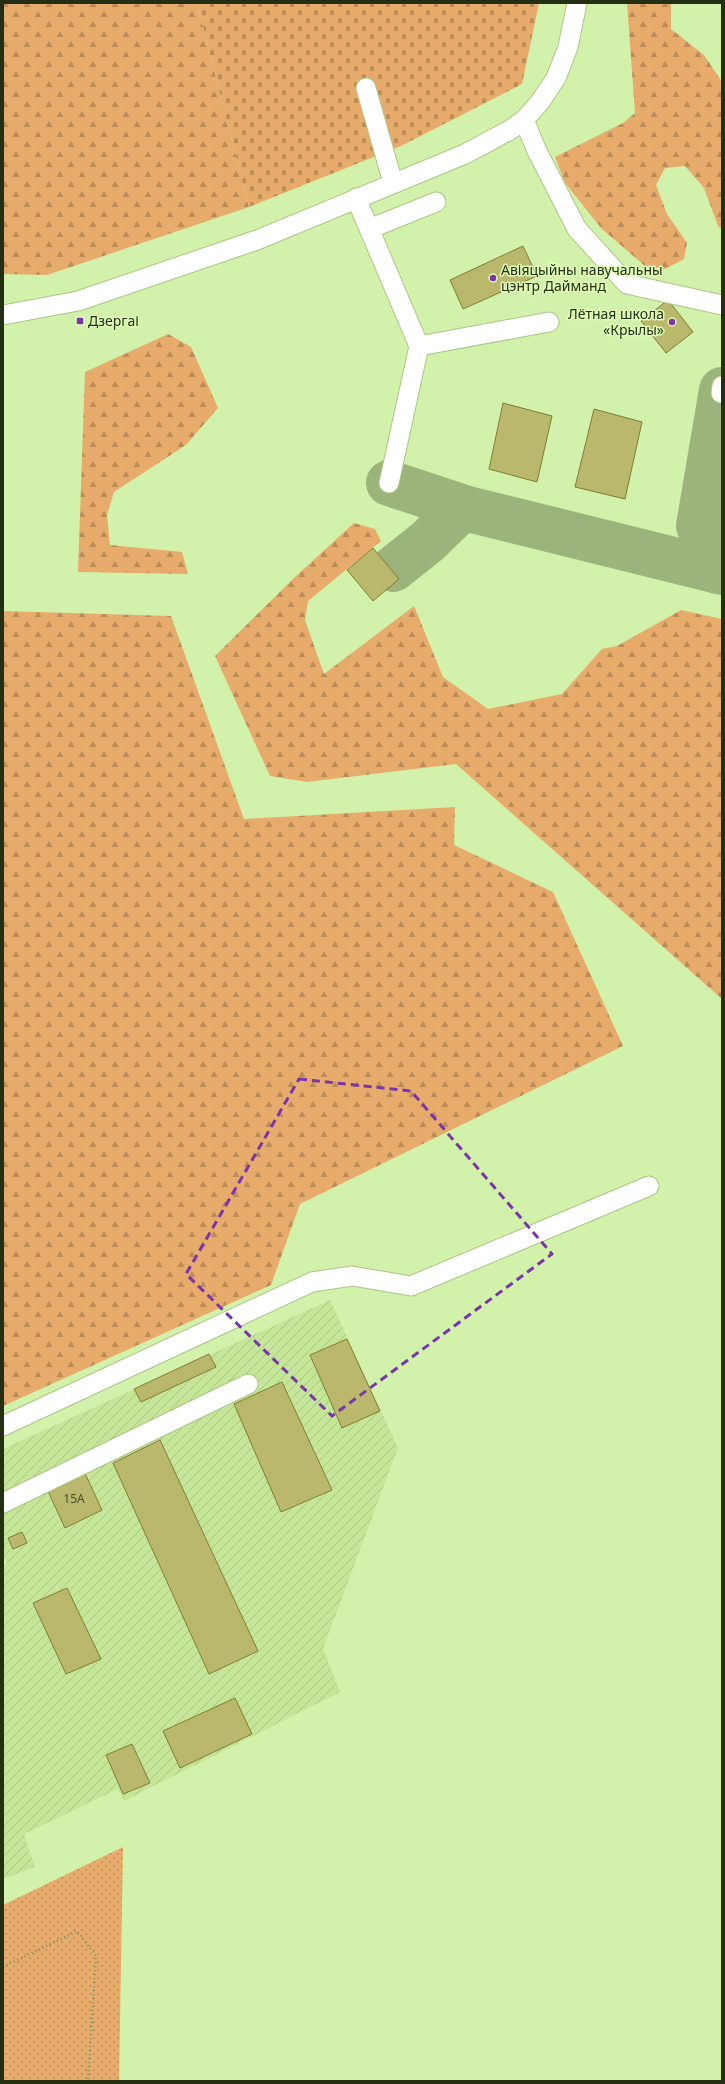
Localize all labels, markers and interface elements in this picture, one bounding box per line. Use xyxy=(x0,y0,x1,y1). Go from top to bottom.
place label: Авіяцыйны навучальны цэнтр Дайманд xyxy=(501,260,663,295)
marker: Авіяцыйны навучальны цэнтр Дайманд xyxy=(488,273,498,283)
place label: Лётная школа «Крылы» xyxy=(568,304,664,339)
place label: Дзергаі xyxy=(88,311,139,330)
marker: Дзергаі xyxy=(75,316,85,326)
marker: Лётная школа «Крылы» xyxy=(667,317,677,327)
house number: 15А xyxy=(63,1490,85,1507)

